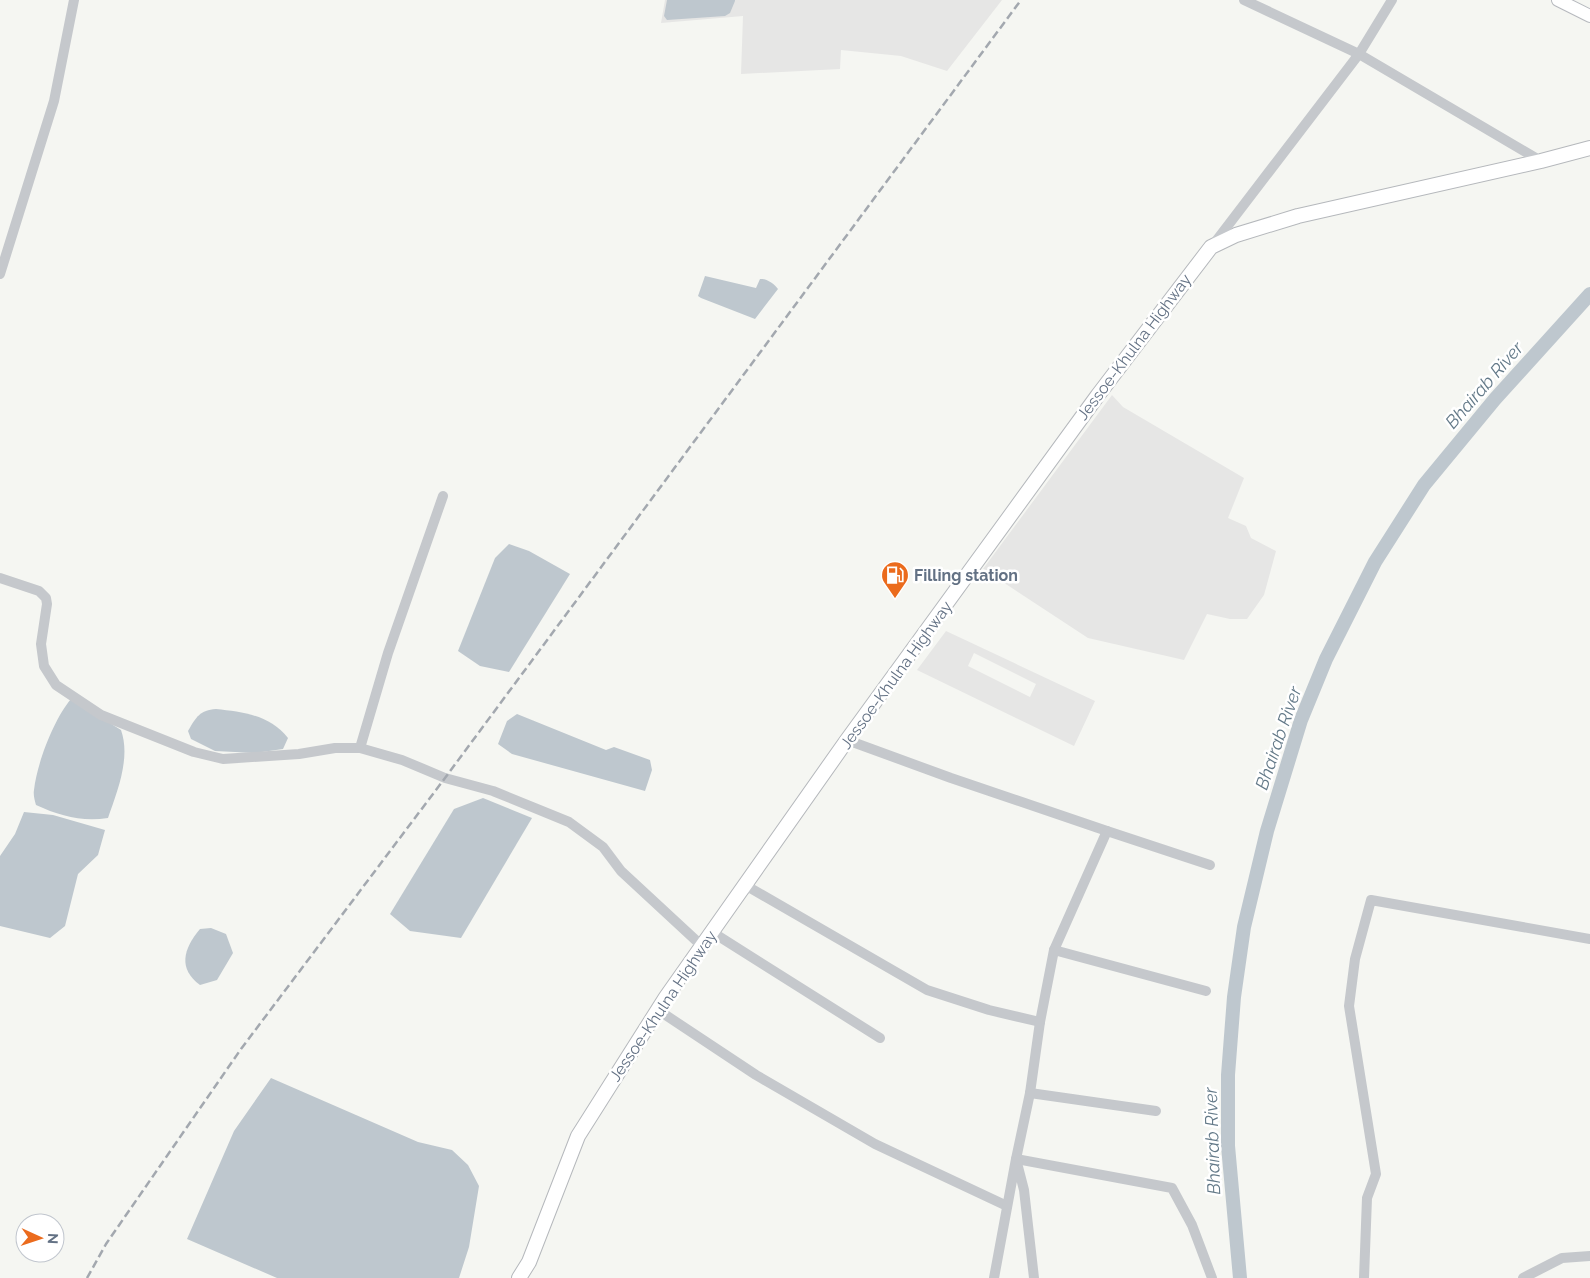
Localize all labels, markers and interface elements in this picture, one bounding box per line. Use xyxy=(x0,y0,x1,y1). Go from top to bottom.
street label: Jessoe-Khulna Highway xyxy=(1073,270,1195,424)
water label: Bhairab River xyxy=(1441,337,1528,432)
fuel station icon: Filling station xyxy=(880,560,910,599)
place label: Filling station xyxy=(914,566,1018,585)
street label: Jessoe-Khulna Highway xyxy=(836,597,956,753)
water label: Bhairab River xyxy=(1251,683,1306,792)
street label: Jessoe-Khulna Highway xyxy=(605,927,721,1085)
water label: Bhairab River xyxy=(1200,1086,1224,1195)
north arrow xyxy=(15,1213,65,1263)
text: N xyxy=(45,1233,61,1244)

